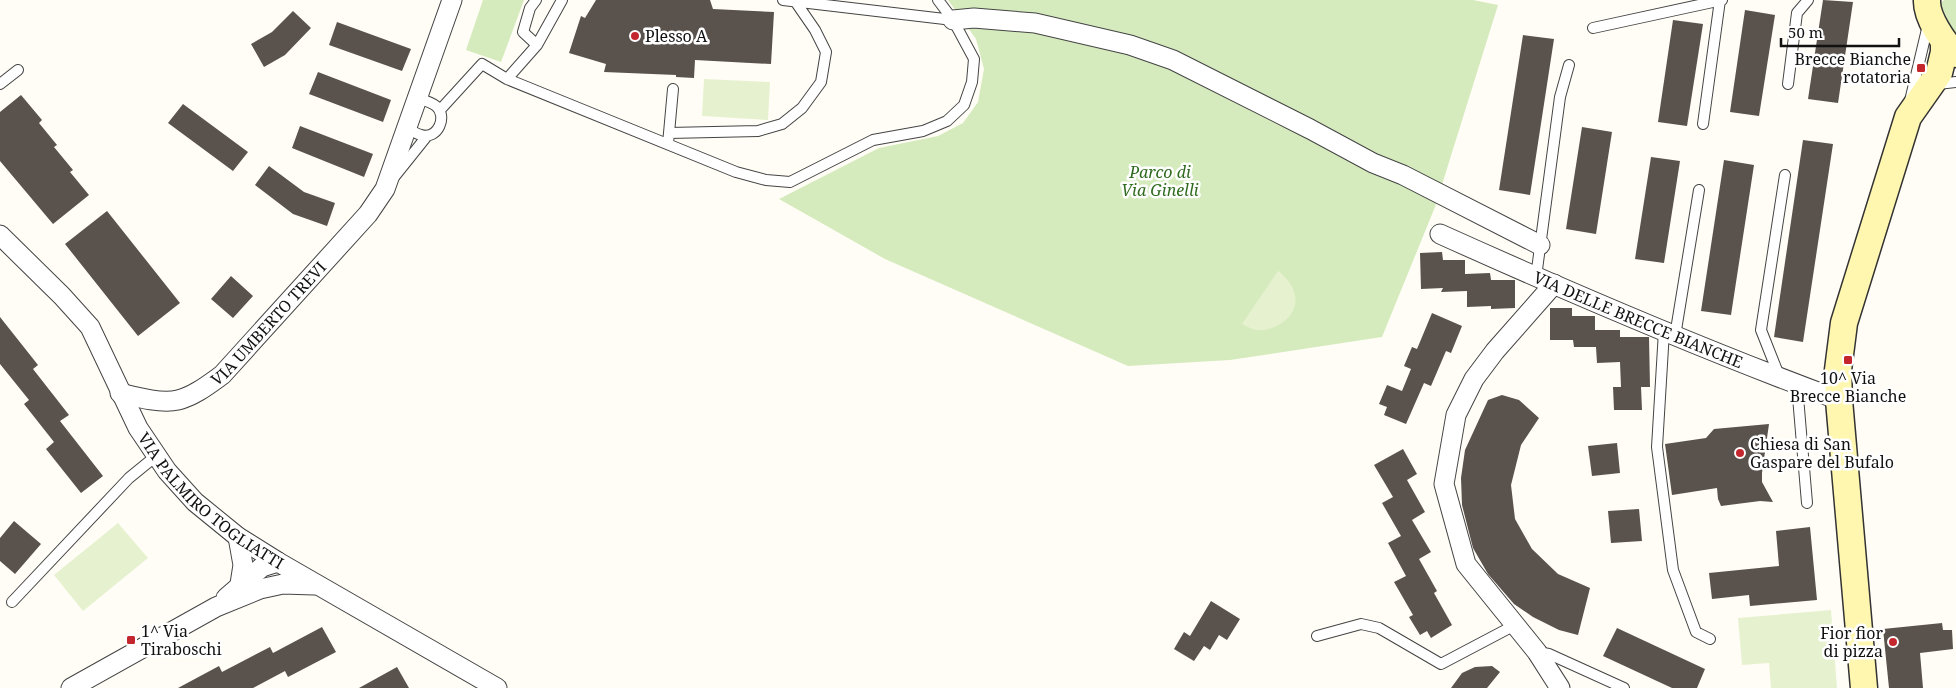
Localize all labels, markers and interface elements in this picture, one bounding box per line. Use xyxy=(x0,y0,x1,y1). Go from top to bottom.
scale bar xyxy=(1781,15,1898,47)
text: 50 m xyxy=(1788,22,1823,42)
place label: Plesso A xyxy=(645,25,708,47)
marker: Plesso A xyxy=(629,30,641,42)
place label: Brecce Bianche rotatoria xyxy=(1794,48,1911,88)
marker: Brecce Bianche rotatoria xyxy=(1915,62,1927,74)
park label: Parco di Via Ginelli xyxy=(1121,161,1199,201)
street label: VIA UMBERTO TREVI xyxy=(206,256,331,391)
street label: VIA DELLE BRECCE BIANCHE xyxy=(1530,266,1746,373)
marker: 10^ Via Brecce Bianche xyxy=(1842,354,1854,366)
place label: 10^ Via Brecce Bianche xyxy=(1790,367,1906,407)
street label: VIA PALMIRO TOGLIATTI xyxy=(133,428,288,574)
place label: Chiesa di San Gaspare del Bufalo xyxy=(1750,433,1894,473)
marker: Chiesa di San Gaspare del Bufalo xyxy=(1734,447,1746,459)
place label: 1^ Via Tiraboschi xyxy=(141,620,222,660)
place label: Fior fior di pizza xyxy=(1820,622,1883,662)
marker: 1^ Via Tiraboschi xyxy=(125,634,137,646)
marker: Fior fior di pizza xyxy=(1887,636,1899,648)

